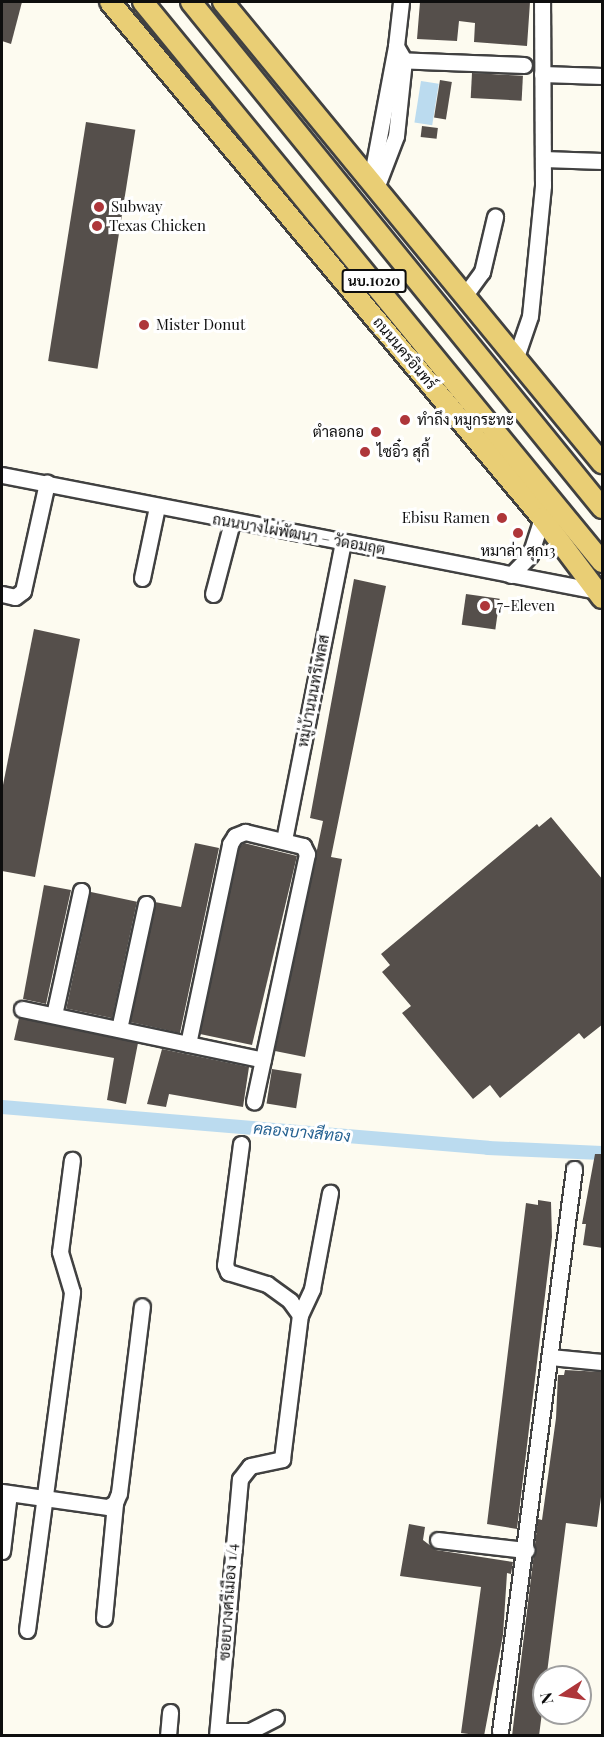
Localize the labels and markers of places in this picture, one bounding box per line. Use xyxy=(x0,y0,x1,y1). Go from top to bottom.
place label: Subway xyxy=(111,198,163,216)
marker: Subway xyxy=(92,200,106,214)
place label: Texas Chicken xyxy=(109,217,206,235)
marker: Texas Chicken xyxy=(90,219,104,233)
place label: Mister Donut xyxy=(156,316,246,334)
marker: Mister Donut xyxy=(137,318,151,332)
place label: ทำถึง หมูกระทะ xyxy=(417,411,514,429)
marker: ทำถึง หมูกระทะ xyxy=(398,413,412,427)
place label: ตำลอกอ xyxy=(313,423,364,441)
marker: ตำลอกอ xyxy=(369,425,383,439)
place label: ไซอิ๋ว สุกี้ xyxy=(377,443,430,461)
marker: ไซอิ๋ว สุกี้ xyxy=(358,445,372,459)
place label: Ebisu Ramen xyxy=(402,509,490,527)
marker: Ebisu Ramen xyxy=(495,511,509,525)
marker: หมาล่า สุก13 xyxy=(511,526,525,540)
place label: หมาล่า สุก13 xyxy=(480,542,556,560)
place label: 7-Eleven xyxy=(497,597,555,615)
marker: 7-Eleven xyxy=(478,599,492,613)

